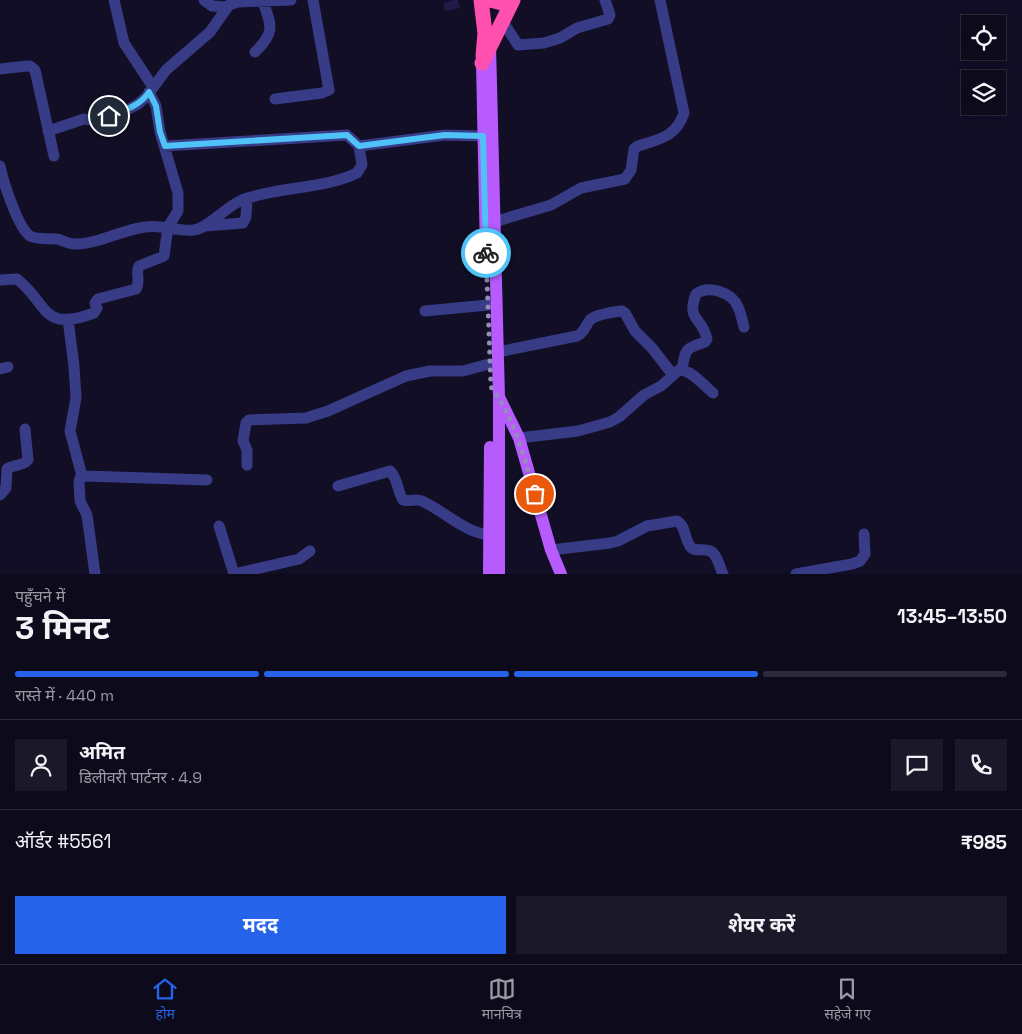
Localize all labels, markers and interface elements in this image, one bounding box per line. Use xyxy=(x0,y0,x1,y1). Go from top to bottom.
map controls xyxy=(961,15,1006,115)
button: locate xyxy=(961,15,1006,60)
button: layers xyxy=(961,70,1006,115)
pin xyxy=(88,95,130,137)
icon: home xyxy=(95,102,123,130)
courier xyxy=(461,228,511,278)
icon: bike xyxy=(472,239,500,267)
pin xyxy=(514,473,556,515)
icon: bag xyxy=(521,480,549,508)
text: पहुँचने में xyxy=(15,586,65,607)
text: 13:45–13:50 xyxy=(897,604,1007,629)
text: 3 मिनट xyxy=(15,608,110,648)
text: रास्ते में · 440 m xyxy=(15,685,114,706)
button: person xyxy=(15,739,67,791)
button: chat xyxy=(891,739,943,791)
button: phone xyxy=(955,739,1007,791)
text: अमित xyxy=(79,740,125,765)
text: डिलीवरी पार्टनर · 4.9 xyxy=(79,767,202,788)
text: ऑर्डर #5561 xyxy=(15,829,112,854)
text: ₹985 xyxy=(961,830,1007,855)
button: मदद xyxy=(15,896,506,954)
button: शेयर करें xyxy=(516,896,1007,954)
tab: होम xyxy=(151,975,179,1025)
tab: मानचित्र xyxy=(482,975,522,1025)
tab: सहेजे गए xyxy=(824,975,871,1025)

